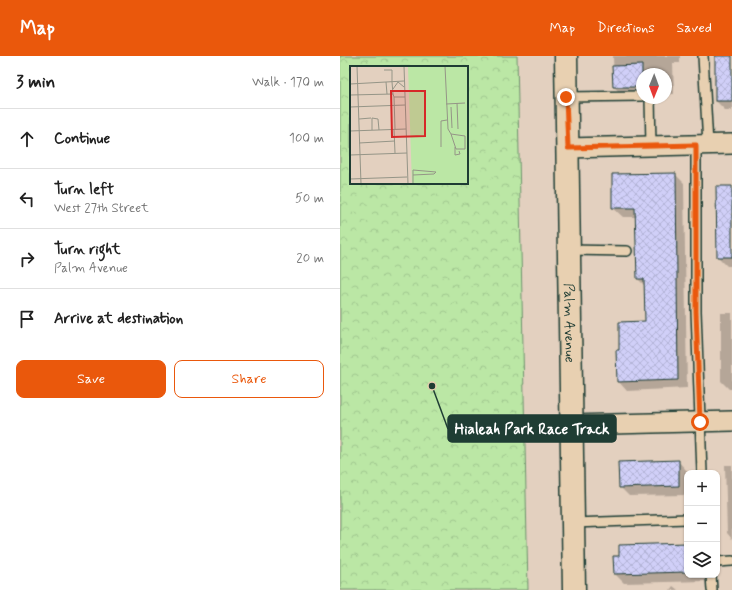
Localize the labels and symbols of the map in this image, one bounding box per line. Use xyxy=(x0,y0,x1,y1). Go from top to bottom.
inset map xyxy=(350,66,468,184)
north arrow xyxy=(636,68,672,104)
route end xyxy=(557,88,575,106)
street label: Palm Avenue xyxy=(559,283,579,363)
route start xyxy=(691,413,709,431)
callout: Hialeah Park Race Track xyxy=(448,415,616,442)
text: Hialeah Park Race Track xyxy=(454,420,610,440)

